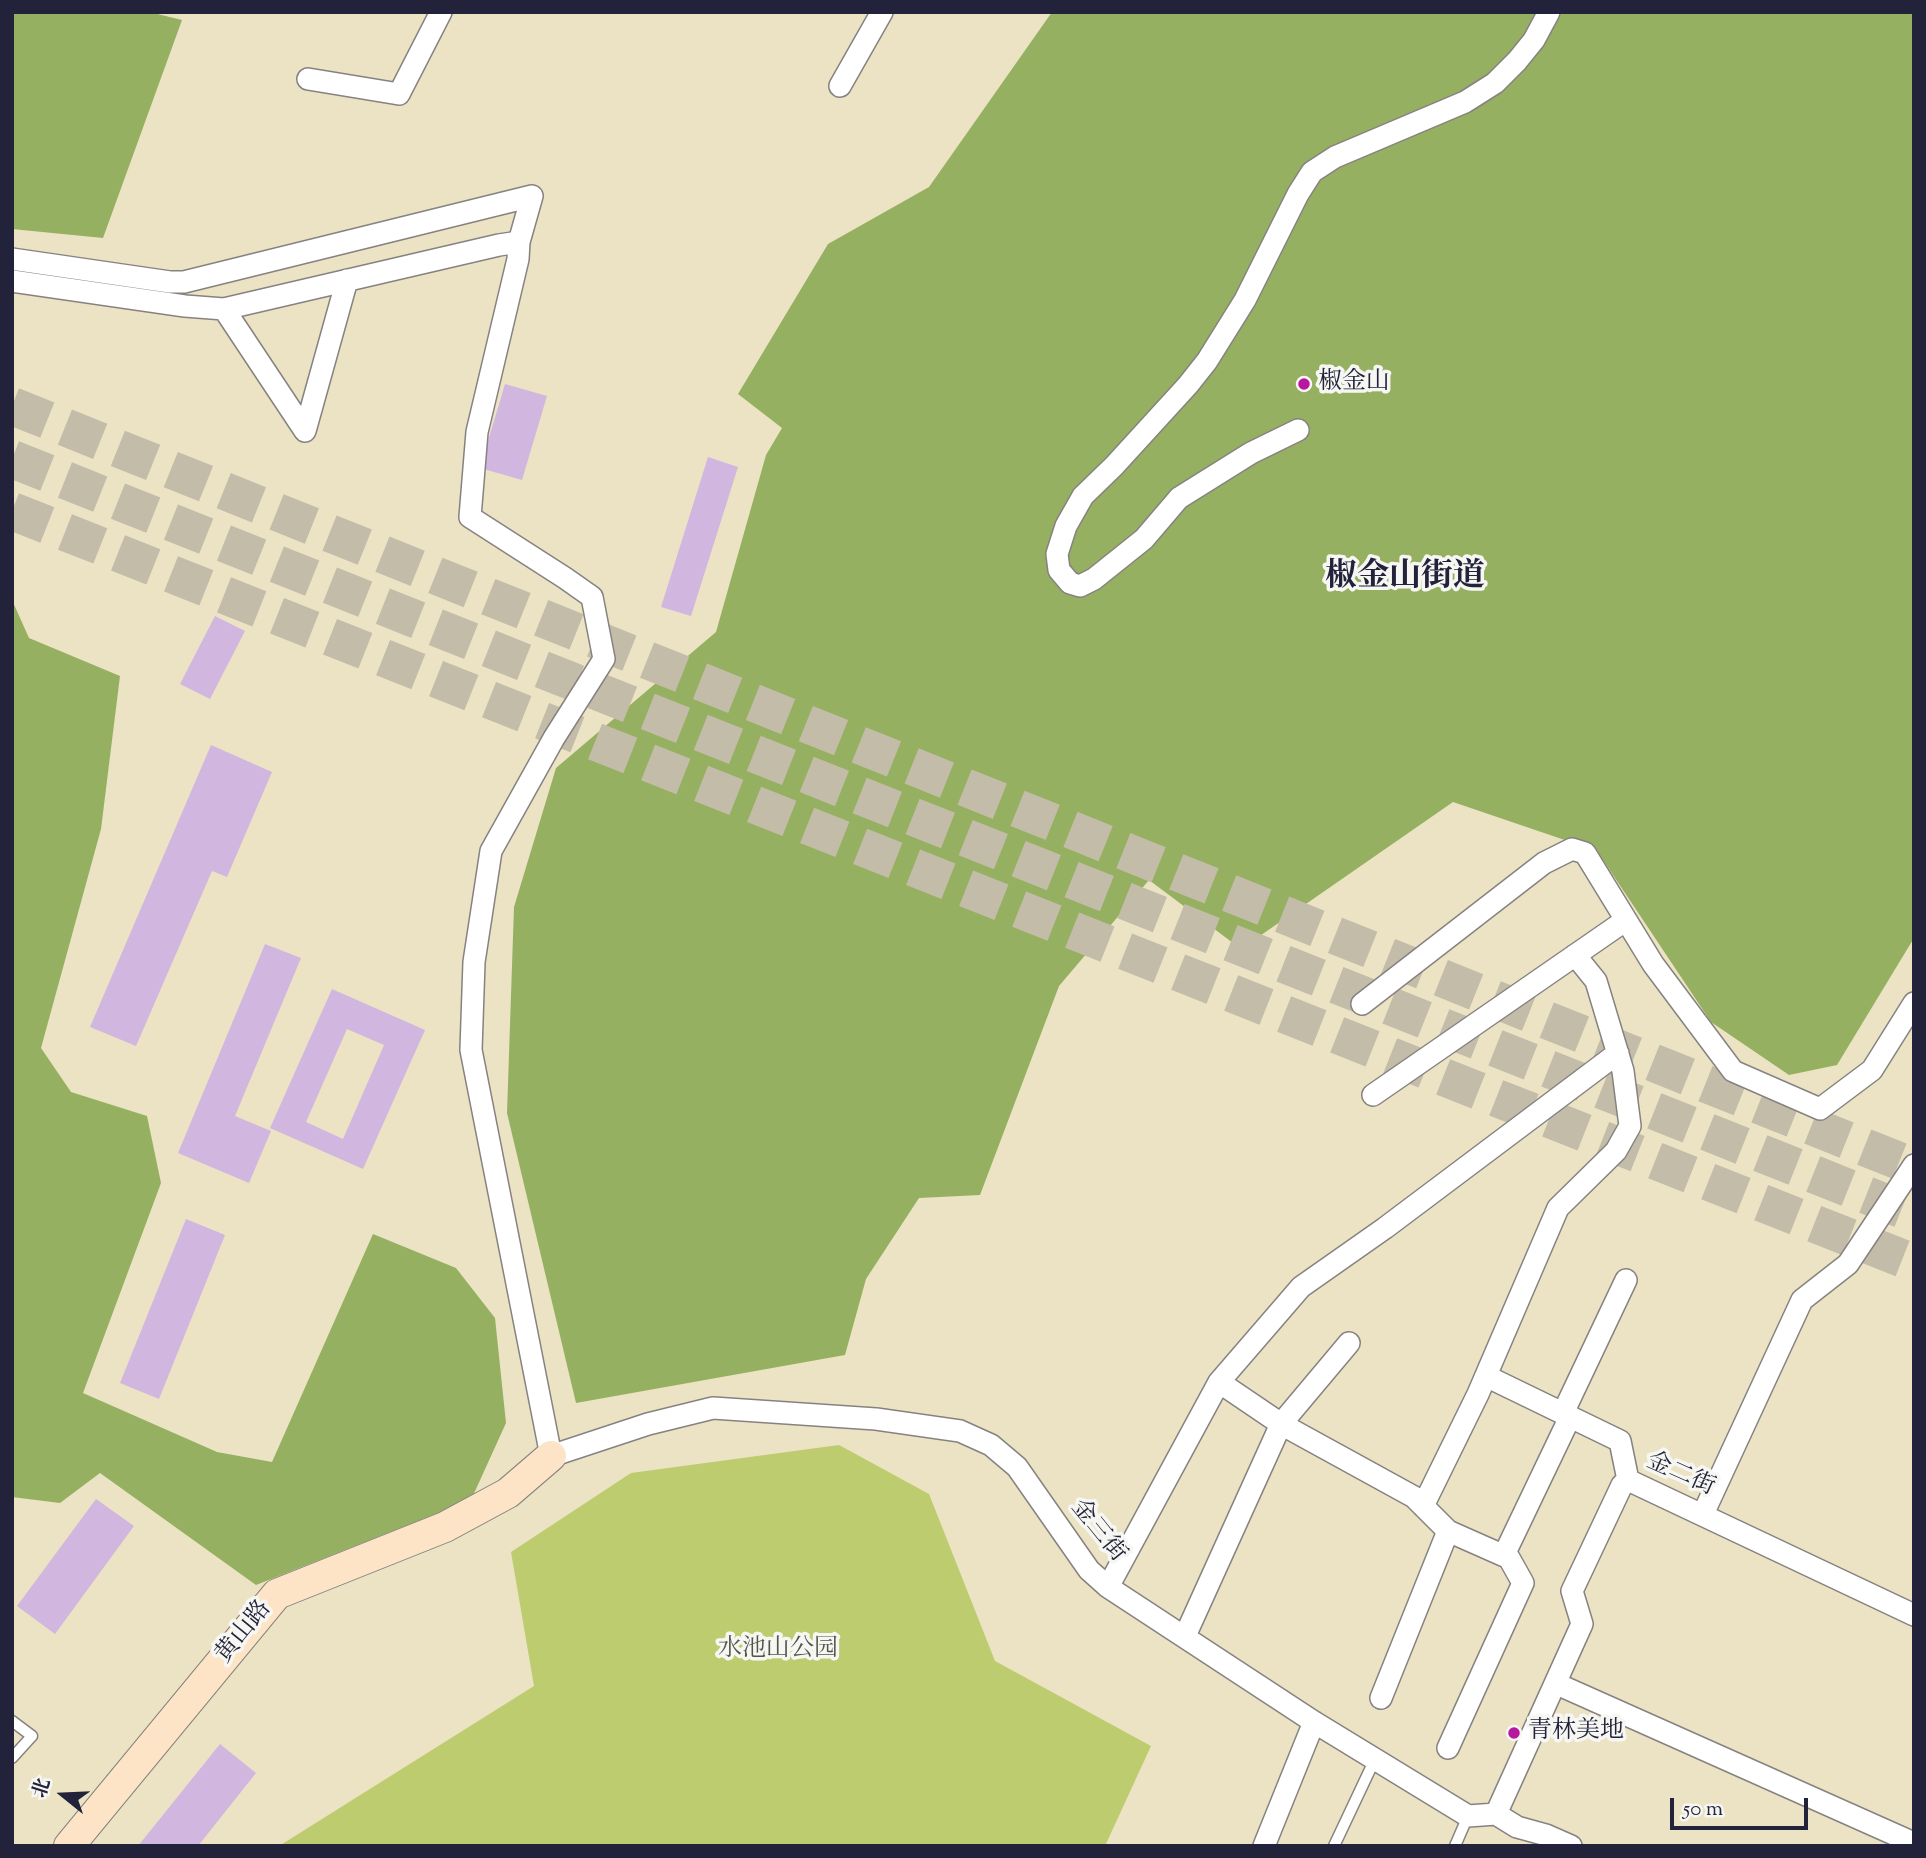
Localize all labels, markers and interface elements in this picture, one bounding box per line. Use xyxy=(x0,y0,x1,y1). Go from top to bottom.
place label: 椒金山 xyxy=(1318,370,1390,398)
marker: 椒金山 xyxy=(1296,376,1312,392)
district label: 椒金山街道 xyxy=(1325,561,1485,599)
street label: 金二街 xyxy=(1641,1448,1719,1504)
street label: 金三街 xyxy=(1063,1495,1131,1569)
street label: 黄山路 xyxy=(211,1596,279,1670)
park label: 水池山公园 xyxy=(718,1637,838,1665)
place label: 青林美地 xyxy=(1528,1719,1624,1747)
marker: 青林美地 xyxy=(1506,1725,1522,1741)
north arrow xyxy=(28,1760,98,1830)
text: 北 xyxy=(27,1775,58,1802)
scale bar xyxy=(1674,1784,1812,1828)
text: 50 m xyxy=(1683,1795,1723,1825)

